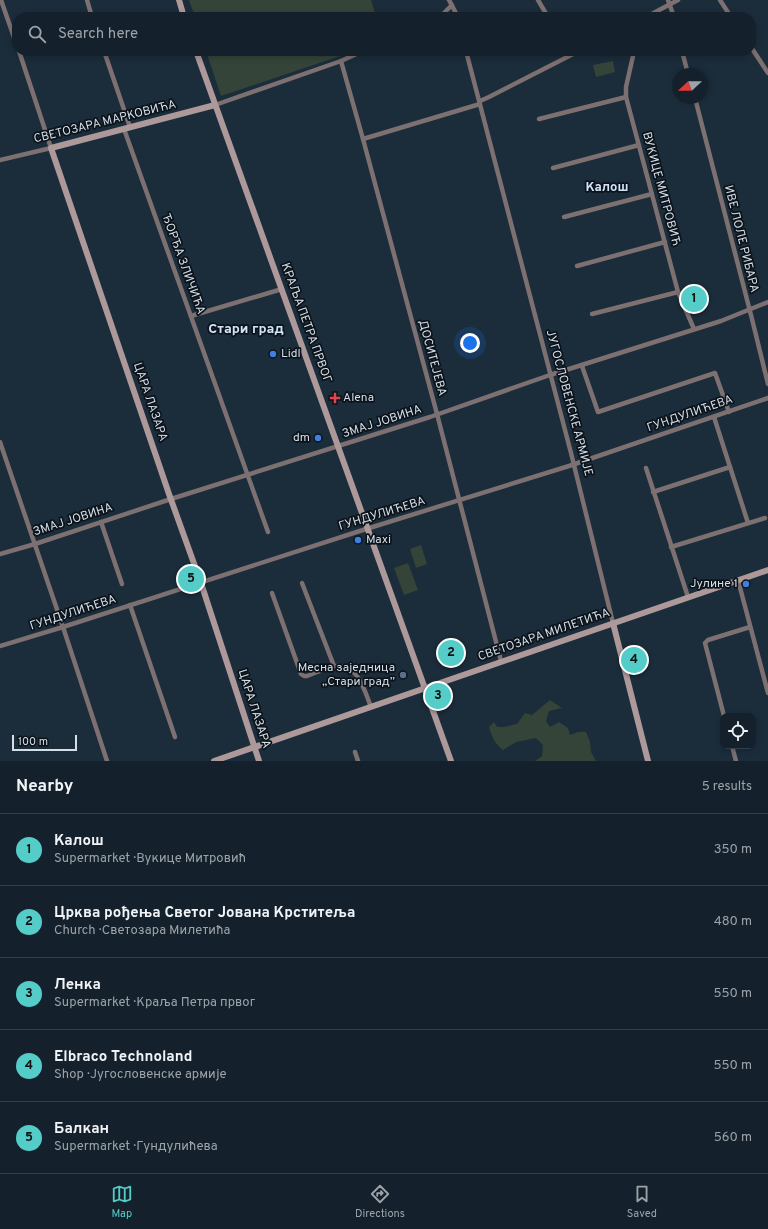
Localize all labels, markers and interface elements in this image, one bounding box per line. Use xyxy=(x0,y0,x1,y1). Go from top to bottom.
search box xyxy=(12,12,756,56)
icon: search xyxy=(26,23,48,45)
text: Search here xyxy=(58,25,138,44)
north arrow xyxy=(672,68,708,104)
street label: СВЕТОЗАРА МАРКОВИЋА xyxy=(32,97,178,147)
street label: ВУКИЦЕ МИТРОВИЋ xyxy=(638,130,684,248)
district label: Калош xyxy=(585,180,629,196)
street label: ИВЕ ЛОЛЕ РИБАРА xyxy=(720,184,762,294)
street label: ЂОРЂА ЗЛИЧИЋА xyxy=(157,211,209,317)
street label: КРАЉА ПЕТРА ПРВОГ xyxy=(277,261,335,385)
pin: 1 xyxy=(681,284,707,314)
street label: ДОСИТЕЈЕВА xyxy=(414,318,450,398)
district label: Стари град xyxy=(208,321,284,338)
street label: ЈУГОСЛОВЕНСКЕ АРМИЈЕ xyxy=(542,328,596,478)
your location xyxy=(460,333,480,353)
place label: Lidl xyxy=(281,346,301,362)
marker: Lidl xyxy=(268,349,278,359)
street label: ЦАРА ЛАЗАРА xyxy=(129,360,171,444)
place label: Alena xyxy=(343,390,374,406)
street label: ГУНДУЛИЋЕВА xyxy=(645,392,735,436)
marker: Alena xyxy=(330,393,340,403)
street label: ЗМАЈ ЈОВИНА xyxy=(340,402,424,442)
place label: dm xyxy=(293,430,310,446)
marker: dm xyxy=(313,433,323,443)
street label: ГУНДУЛИЋЕВА xyxy=(337,493,427,535)
street label: ЗМАЈ ЈОВИНА xyxy=(31,500,115,540)
place label: Maxi xyxy=(366,532,391,548)
marker: Maxi xyxy=(353,535,363,545)
pin: 5 xyxy=(178,564,204,594)
place label: Јулине 1 xyxy=(690,576,738,592)
marker: Јулине 1 xyxy=(741,579,751,589)
street label: ГУНДУЛИЋЕВА xyxy=(28,592,118,634)
street label: СВЕТОЗАРА МИЛЕТИЋА xyxy=(476,605,612,665)
pin: 2 xyxy=(438,638,464,668)
pin: 4 xyxy=(621,645,647,675)
place label: Месна заједница „Стари град” xyxy=(298,660,395,690)
street label: ЦАРА ЛАЗАРА xyxy=(234,667,274,751)
marker: Месна заједница „Стари град” xyxy=(398,670,408,680)
pin: 3 xyxy=(425,681,451,711)
map controls xyxy=(720,713,756,749)
button: locate xyxy=(720,713,756,749)
scale bar xyxy=(12,733,77,752)
text: 100 m xyxy=(18,735,48,749)
text: Nearby xyxy=(16,776,73,798)
text: 5 results xyxy=(702,779,752,795)
text: Калош xyxy=(54,832,104,851)
text: 1 xyxy=(26,842,32,858)
text: 350 m xyxy=(714,842,752,858)
text: Supermarket · Вукице Митровић xyxy=(54,851,246,867)
text: Црква рођења Светог Јована Крститеља xyxy=(54,904,355,923)
text: 2 xyxy=(25,914,33,930)
text: 480 m xyxy=(714,914,752,930)
text: Church · Светозара Милетића xyxy=(54,923,230,939)
text: Ленка xyxy=(54,976,101,995)
text: 3 xyxy=(25,986,33,1002)
text: 550 m xyxy=(713,986,752,1002)
text: Supermarket · Краља Петра првог xyxy=(54,995,255,1011)
text: Elbraco Technoland xyxy=(54,1048,192,1067)
text: 4 xyxy=(25,1058,33,1074)
text: 550 m xyxy=(713,1058,752,1074)
text: Shop · Југословенске армије xyxy=(54,1067,227,1083)
text: Балкан xyxy=(54,1120,109,1139)
text: 5 xyxy=(25,1130,33,1146)
text: 560 m xyxy=(714,1130,752,1146)
text: Supermarket · Гундулићева xyxy=(54,1139,218,1155)
tab: Map xyxy=(111,1183,133,1221)
tab: Directions xyxy=(355,1183,405,1221)
tab: Saved xyxy=(627,1183,657,1221)

